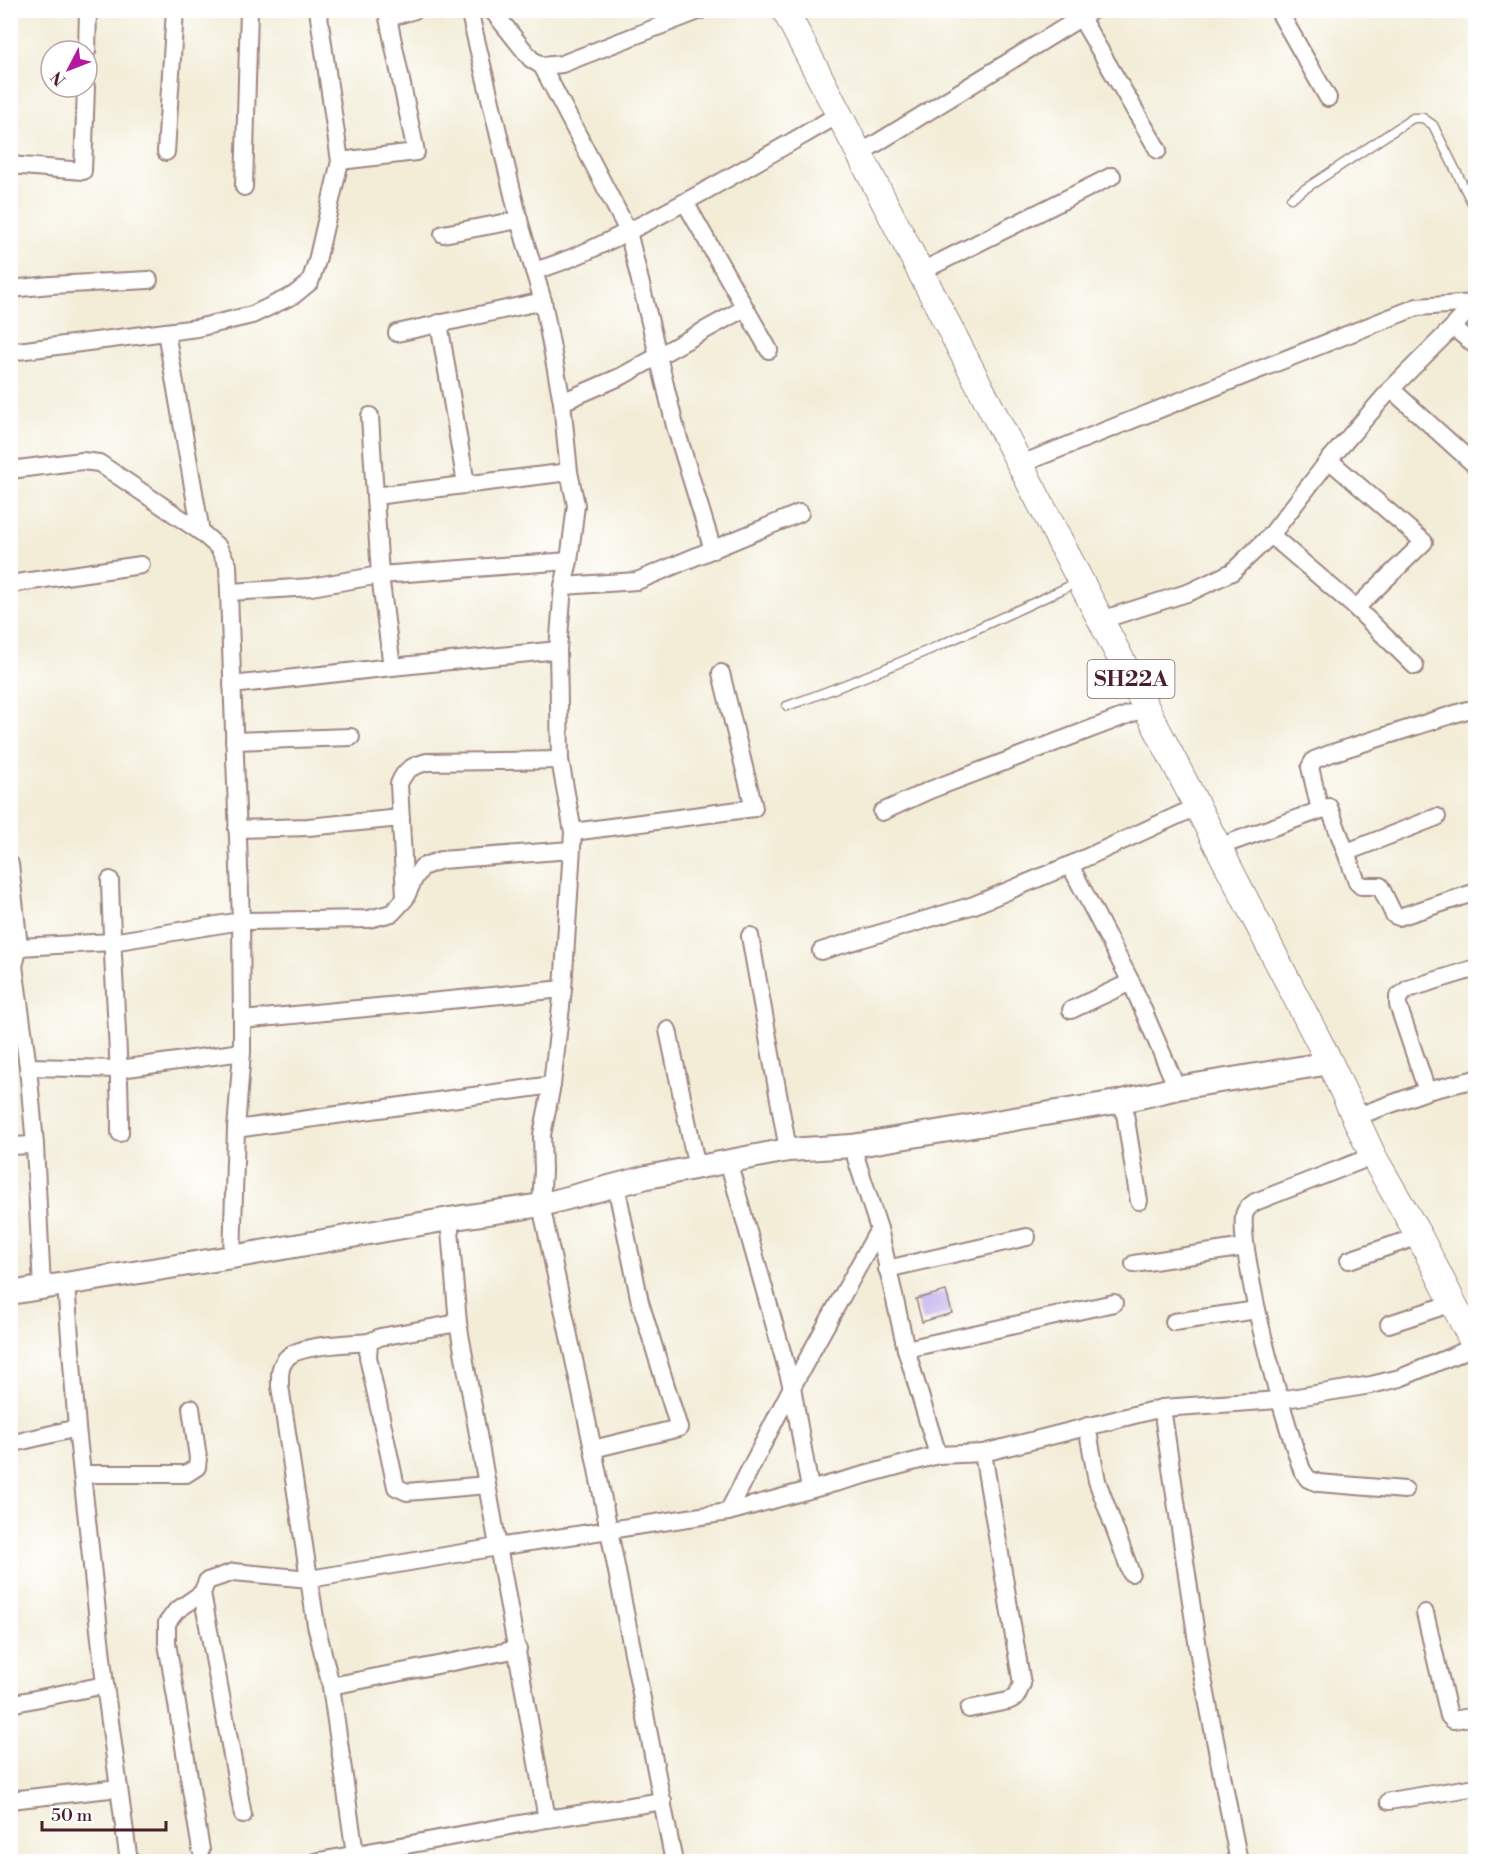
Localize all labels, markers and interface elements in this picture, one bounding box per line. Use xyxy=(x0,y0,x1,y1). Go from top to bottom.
north arrow xyxy=(39,39,99,99)
text: N xyxy=(47,67,70,90)
road number: SH22A xyxy=(1088,660,1174,698)
scale bar xyxy=(42,1794,166,1832)
text: 50 m xyxy=(51,1804,93,1827)

